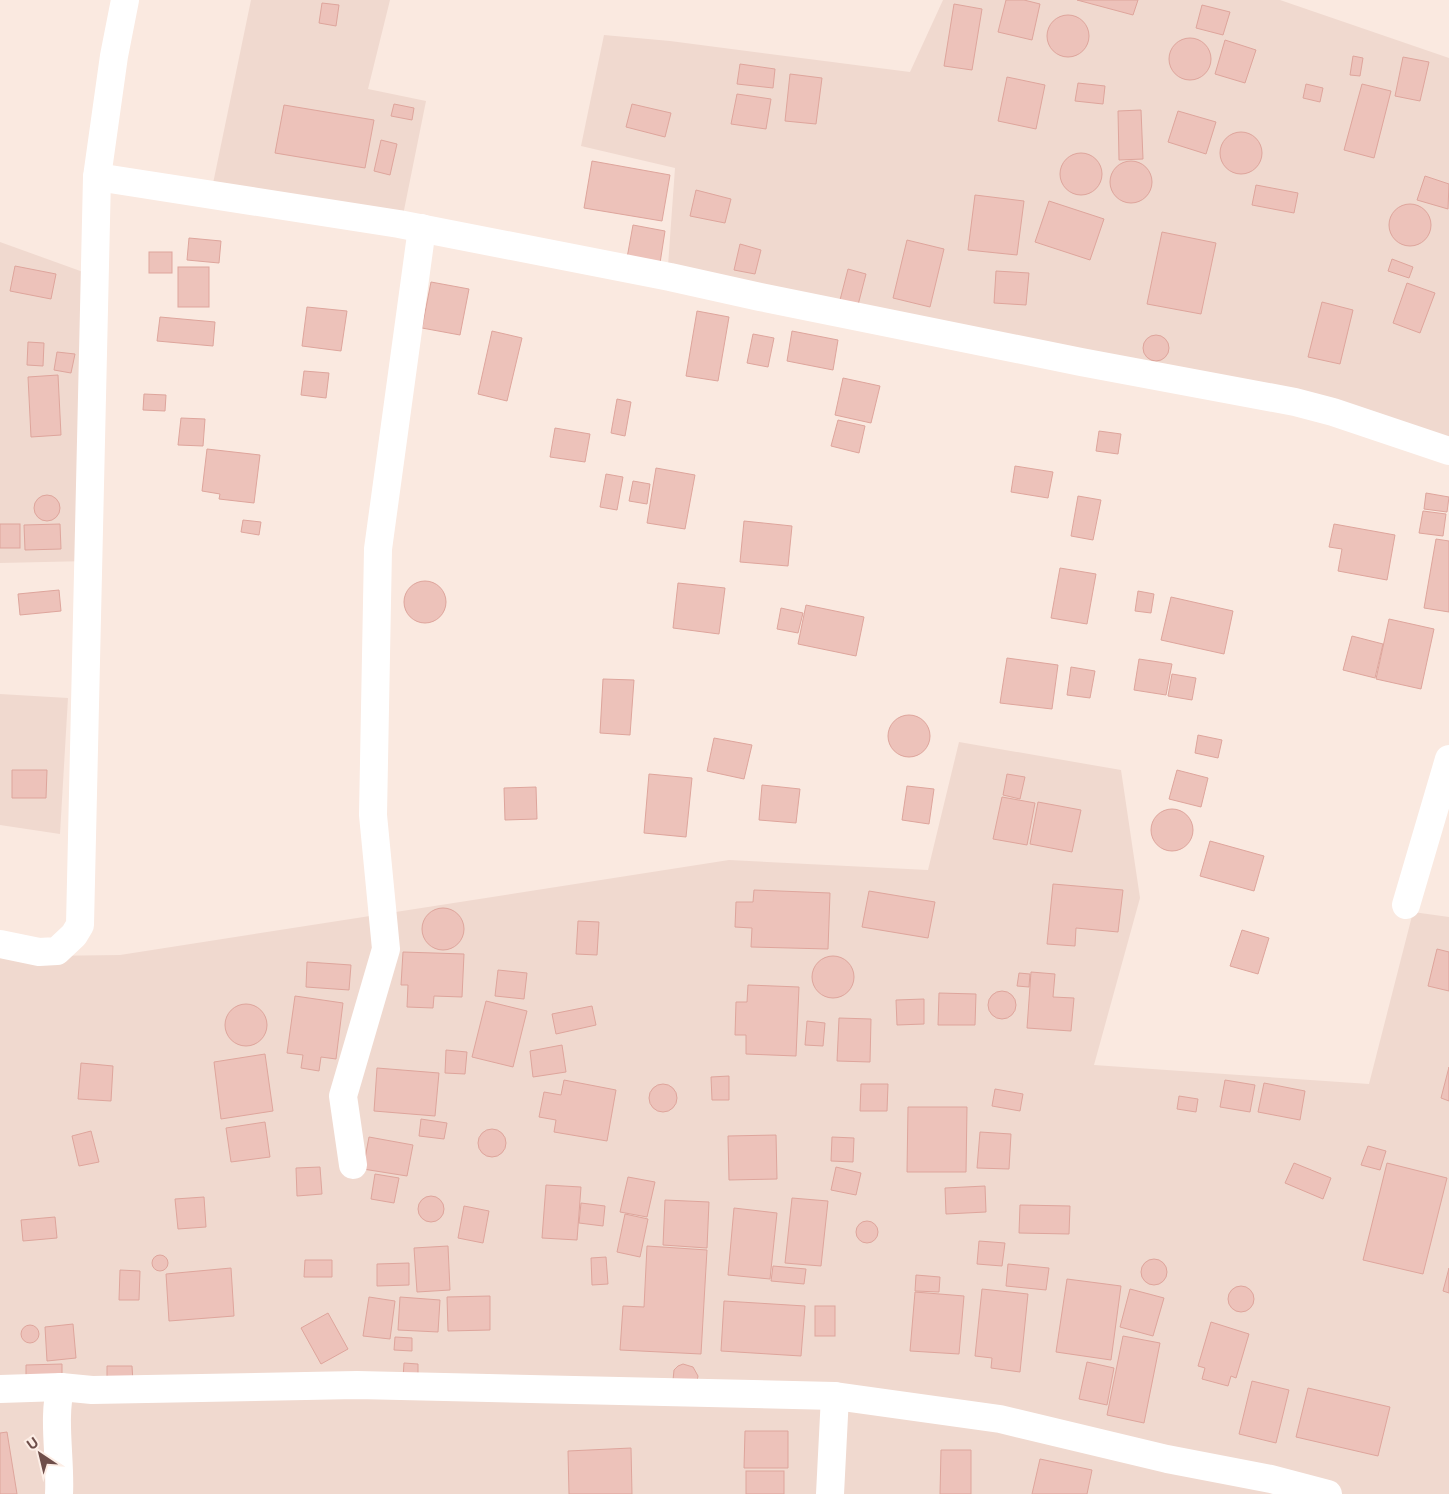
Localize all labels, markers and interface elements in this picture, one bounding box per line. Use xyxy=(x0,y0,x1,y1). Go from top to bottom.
north arrow xyxy=(15,1429,65,1479)
text: U xyxy=(23,1433,41,1453)

